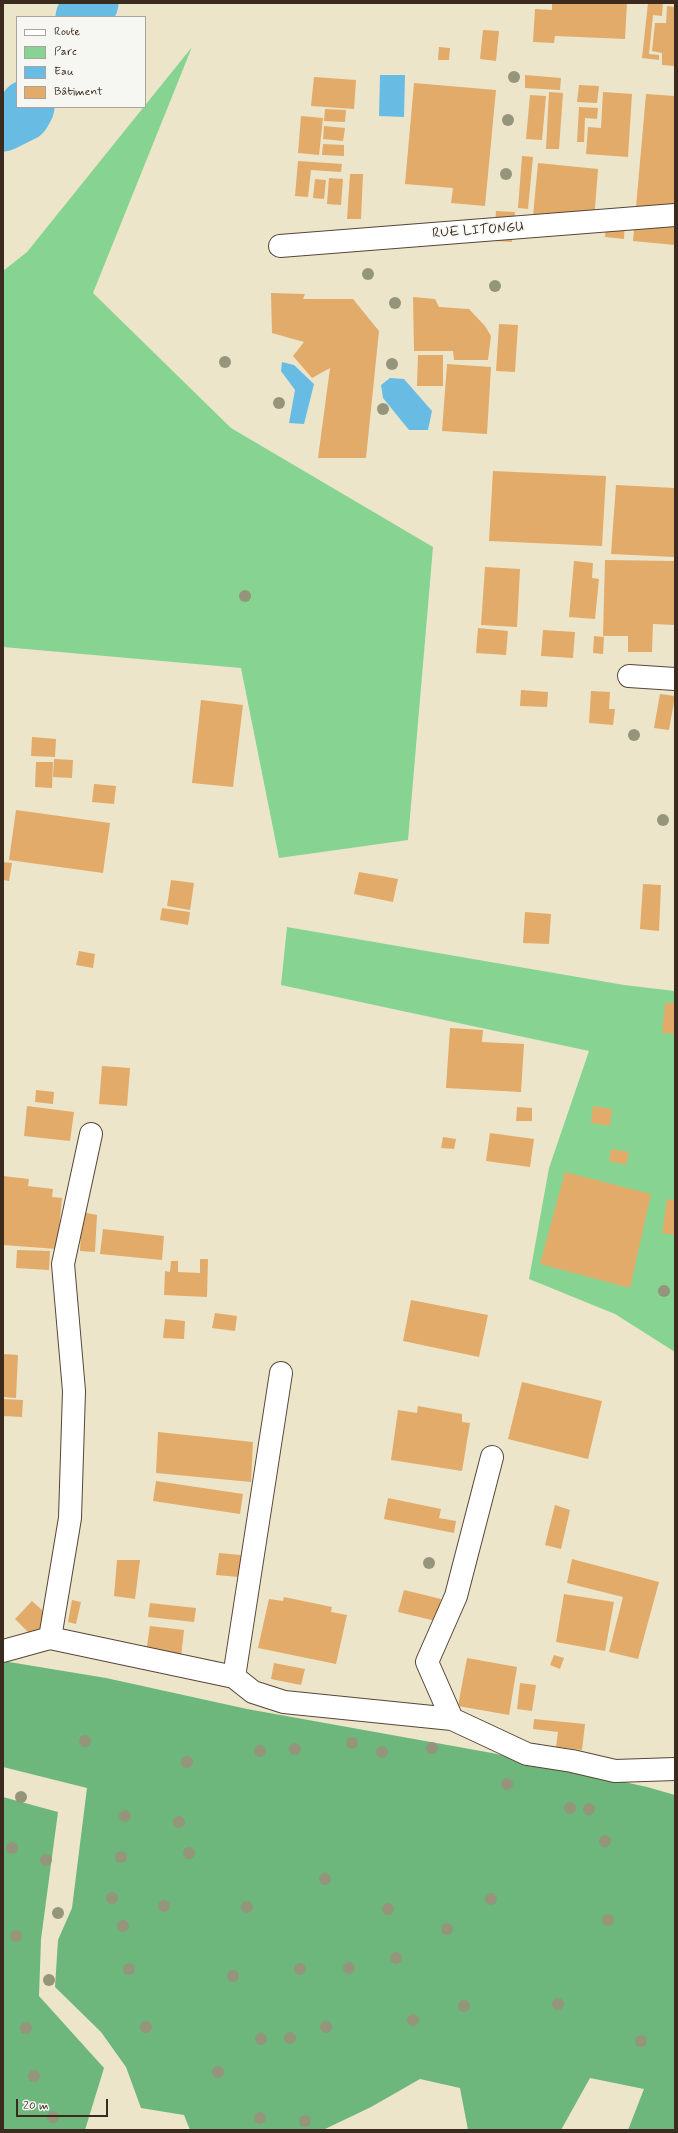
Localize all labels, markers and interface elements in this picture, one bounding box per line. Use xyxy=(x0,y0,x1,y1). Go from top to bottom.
legend xyxy=(16,16,146,108)
text: Route xyxy=(54,24,80,40)
text: Parc xyxy=(54,44,77,60)
text: Eau xyxy=(54,64,73,80)
text: Bâtiment xyxy=(54,84,103,100)
street label: RUE LITONGU xyxy=(432,219,524,243)
scale bar xyxy=(18,2091,110,2117)
text: 20 m xyxy=(23,2098,49,2114)

